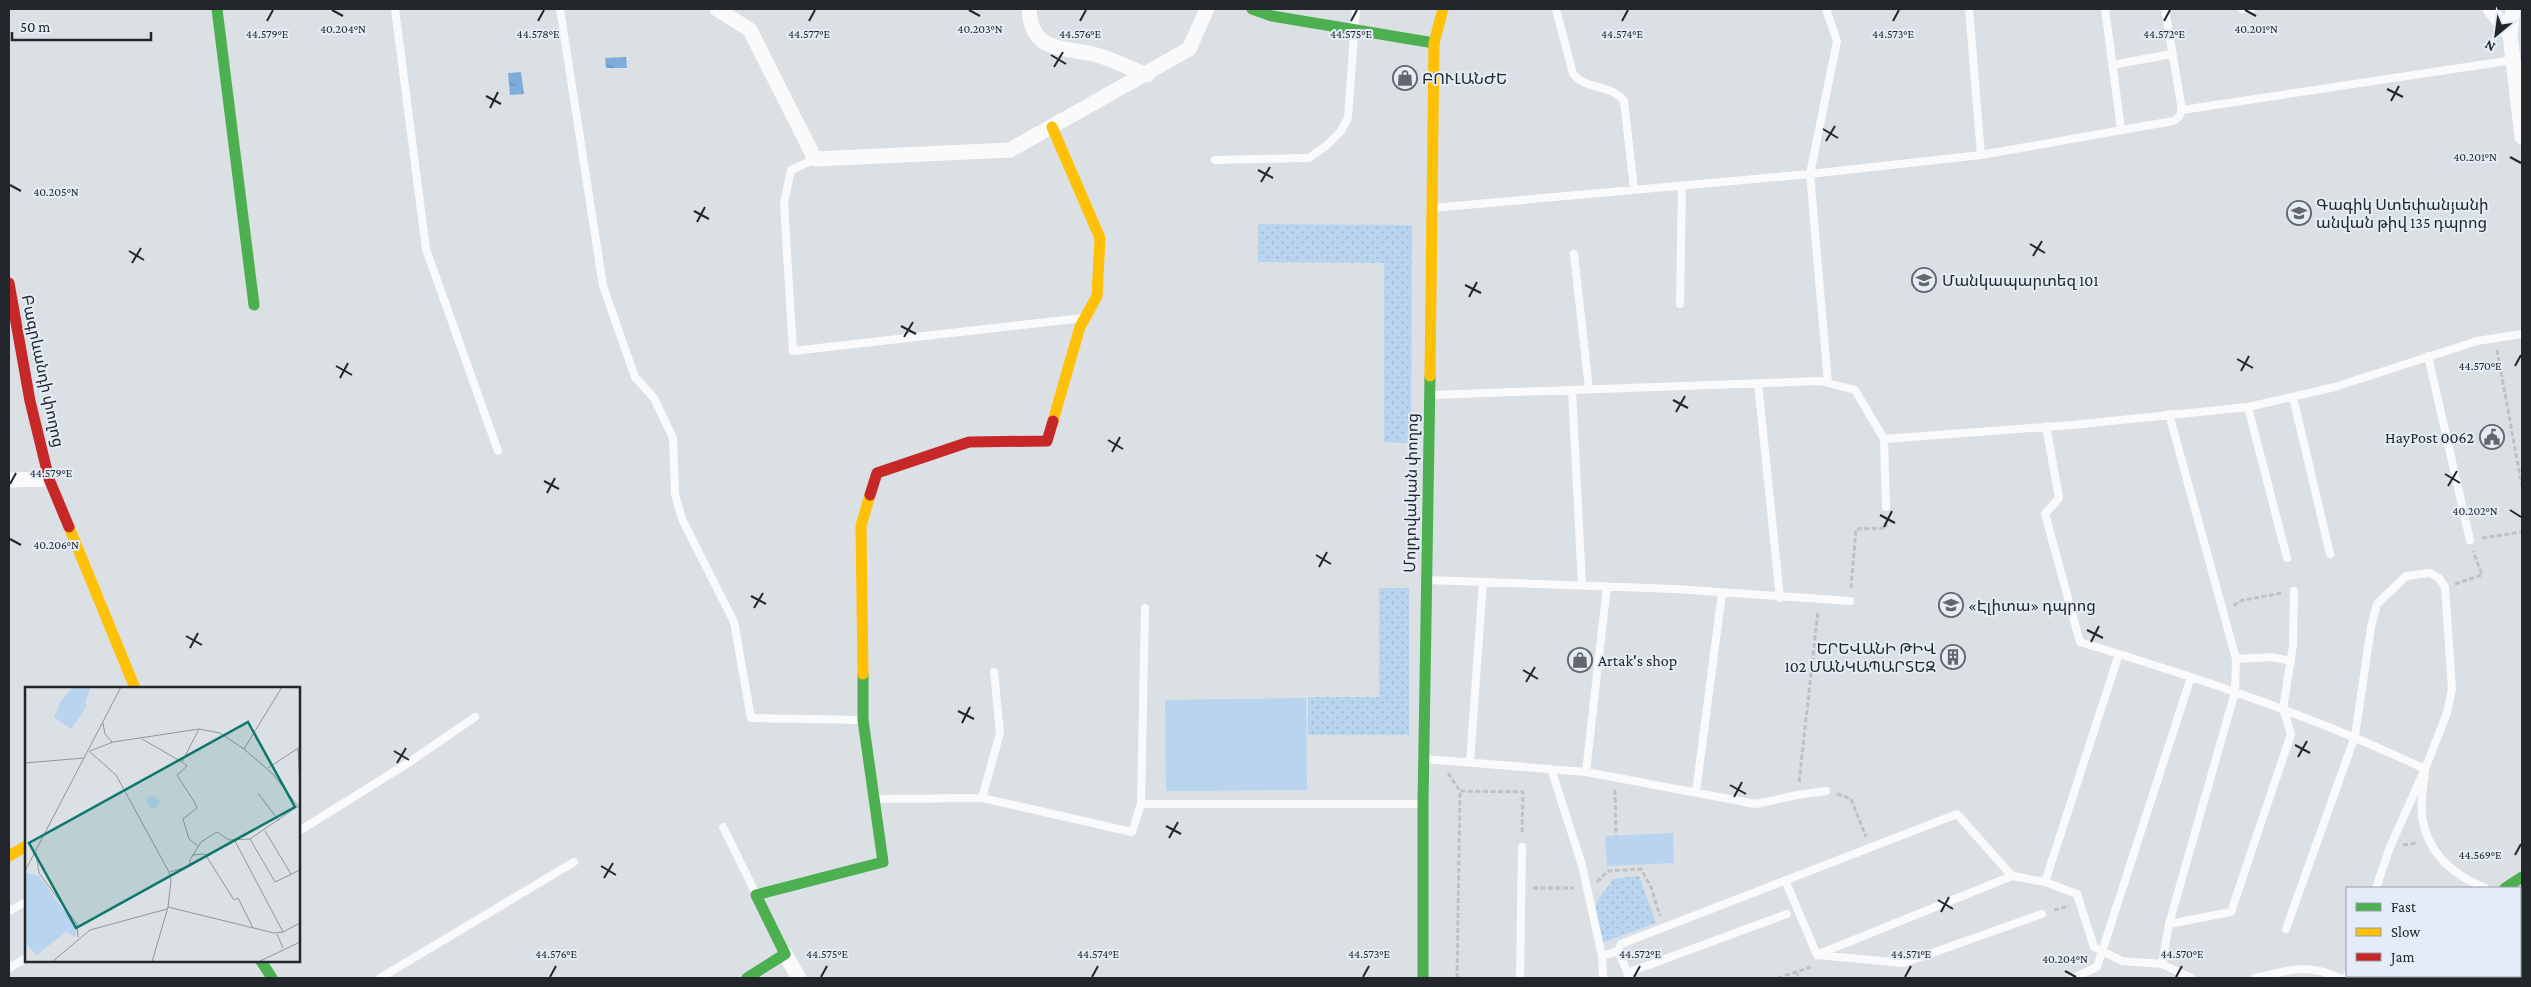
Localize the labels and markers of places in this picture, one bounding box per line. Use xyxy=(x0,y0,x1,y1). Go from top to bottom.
shop icon: ԲՈՒԼԱՆԺԵ xyxy=(1392,65,1418,91)
place label: ԲՈՒԼԱՆԺԵ xyxy=(1422,70,1507,87)
place label: Գագիկ Ստեփանյանի անվան թիվ 135 դպրոց xyxy=(2316,196,2489,232)
school or university icon: Գագիկ Ստեփանյանի անվան թիվ 135 դպրոց xyxy=(2286,200,2312,226)
school or university icon: Մանկապարտեզ 101 xyxy=(1911,267,1937,293)
place label: Մանկապարտեզ 101 xyxy=(1942,272,2099,290)
public building icon: HayPost 0062 xyxy=(2479,424,2505,450)
place label: HayPost 0062 xyxy=(2385,429,2474,447)
school or university icon: «Էլիտա» դպրոց xyxy=(1938,592,1964,618)
place label: «Էլիտա» դպրոց xyxy=(1968,597,2096,615)
place label: ԵՐԵՎԱՆԻ ԹԻՎ 102 ՄԱՆԿԱՊԱՐՏԵԶ xyxy=(1784,640,1936,675)
building icon: ԵՐԵՎԱՆԻ ԹԻՎ 102 ՄԱՆԿԱՊԱՐՏԵԶ xyxy=(1940,644,1966,670)
shop icon: Artak's shop xyxy=(1567,647,1593,673)
place label: Artak's shop xyxy=(1598,652,1677,670)

